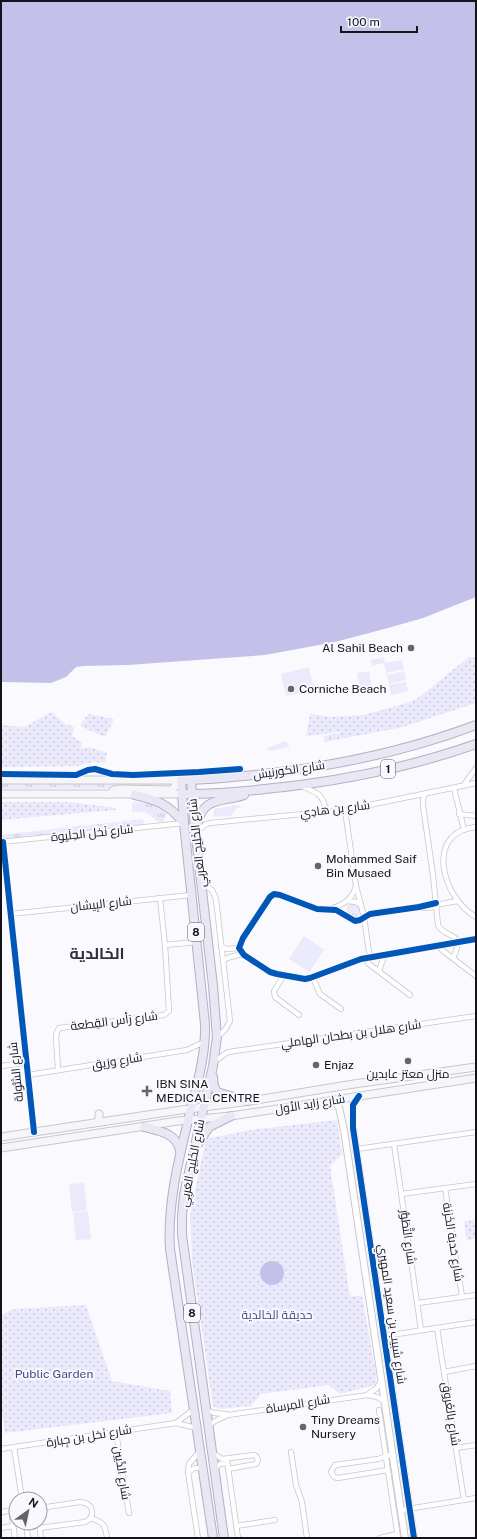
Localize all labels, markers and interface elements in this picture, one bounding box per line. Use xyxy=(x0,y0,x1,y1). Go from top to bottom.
scale bar xyxy=(341,8,417,34)
text: 100 m xyxy=(347,15,380,29)
place label: Al Sahil Beach xyxy=(322,641,403,655)
marker: Al Sahil Beach xyxy=(406,643,416,653)
place label: Corniche Beach xyxy=(299,682,386,696)
marker: Corniche Beach xyxy=(286,684,296,694)
street label: شارع الكورنيش xyxy=(252,758,326,783)
road number: 1 xyxy=(381,760,395,778)
street label: شارع الخَلِيج العَربِي xyxy=(185,798,212,888)
street label: شارع بن هادِي xyxy=(299,798,371,823)
street label: شارع نَخل الحِلَيوة xyxy=(50,822,134,845)
place label: Mohammed Saif Bin Musaed xyxy=(326,852,417,880)
marker: Mohammed Saif Bin Musaed xyxy=(313,861,323,871)
street label: شارع البِيشان xyxy=(70,894,133,915)
road number: 8 xyxy=(188,923,204,941)
district label: الخالدية xyxy=(69,944,125,963)
street label: شارع رَأس القِطعة xyxy=(69,1008,159,1034)
street label: شارع هلال بن بطحان الهاملي xyxy=(280,1017,422,1054)
street label: شارع الشُّولة xyxy=(6,1041,27,1103)
street label: شارع ورَيق xyxy=(91,1050,143,1073)
marker: منزل معتز عابدين xyxy=(403,1056,413,1066)
place label: Enjaz xyxy=(324,1058,354,1072)
marker: Enjaz xyxy=(311,1060,321,1070)
place label: منزل معتز عابدين xyxy=(367,1067,449,1081)
place label: IBN SINA MEDICAL CENTRE xyxy=(156,1077,260,1105)
marker: IBN SINA MEDICAL CENTRE xyxy=(141,1085,153,1097)
street label: شارع زايد الأول xyxy=(274,1092,346,1117)
street label: شارع الخَلِيج العَربِي xyxy=(177,1118,210,1209)
street label: شارع حَدبة الخَزنة xyxy=(439,1201,466,1283)
street label: شارع التَّطَوُّر xyxy=(396,1208,420,1266)
street label: شارع شبيب بن سعيد المهيري xyxy=(372,1243,409,1385)
road number: 8 xyxy=(184,1304,200,1322)
park label: حديقة الخالدية xyxy=(242,1308,312,1322)
park label: Public Garden xyxy=(15,1367,93,1381)
street label: شارع بالعُروق xyxy=(438,1381,463,1447)
street label: شارع المِرساة xyxy=(265,1392,331,1417)
place label: Tiny Dreams Nursery xyxy=(311,1413,380,1441)
street label: شارع نَخل بن جِبارة xyxy=(45,1422,133,1451)
marker: Tiny Dreams Nursery xyxy=(298,1422,308,1432)
street label: شارع الدِّيين xyxy=(110,1445,133,1501)
north arrow xyxy=(8,1491,48,1531)
text: N xyxy=(27,1495,40,1510)

